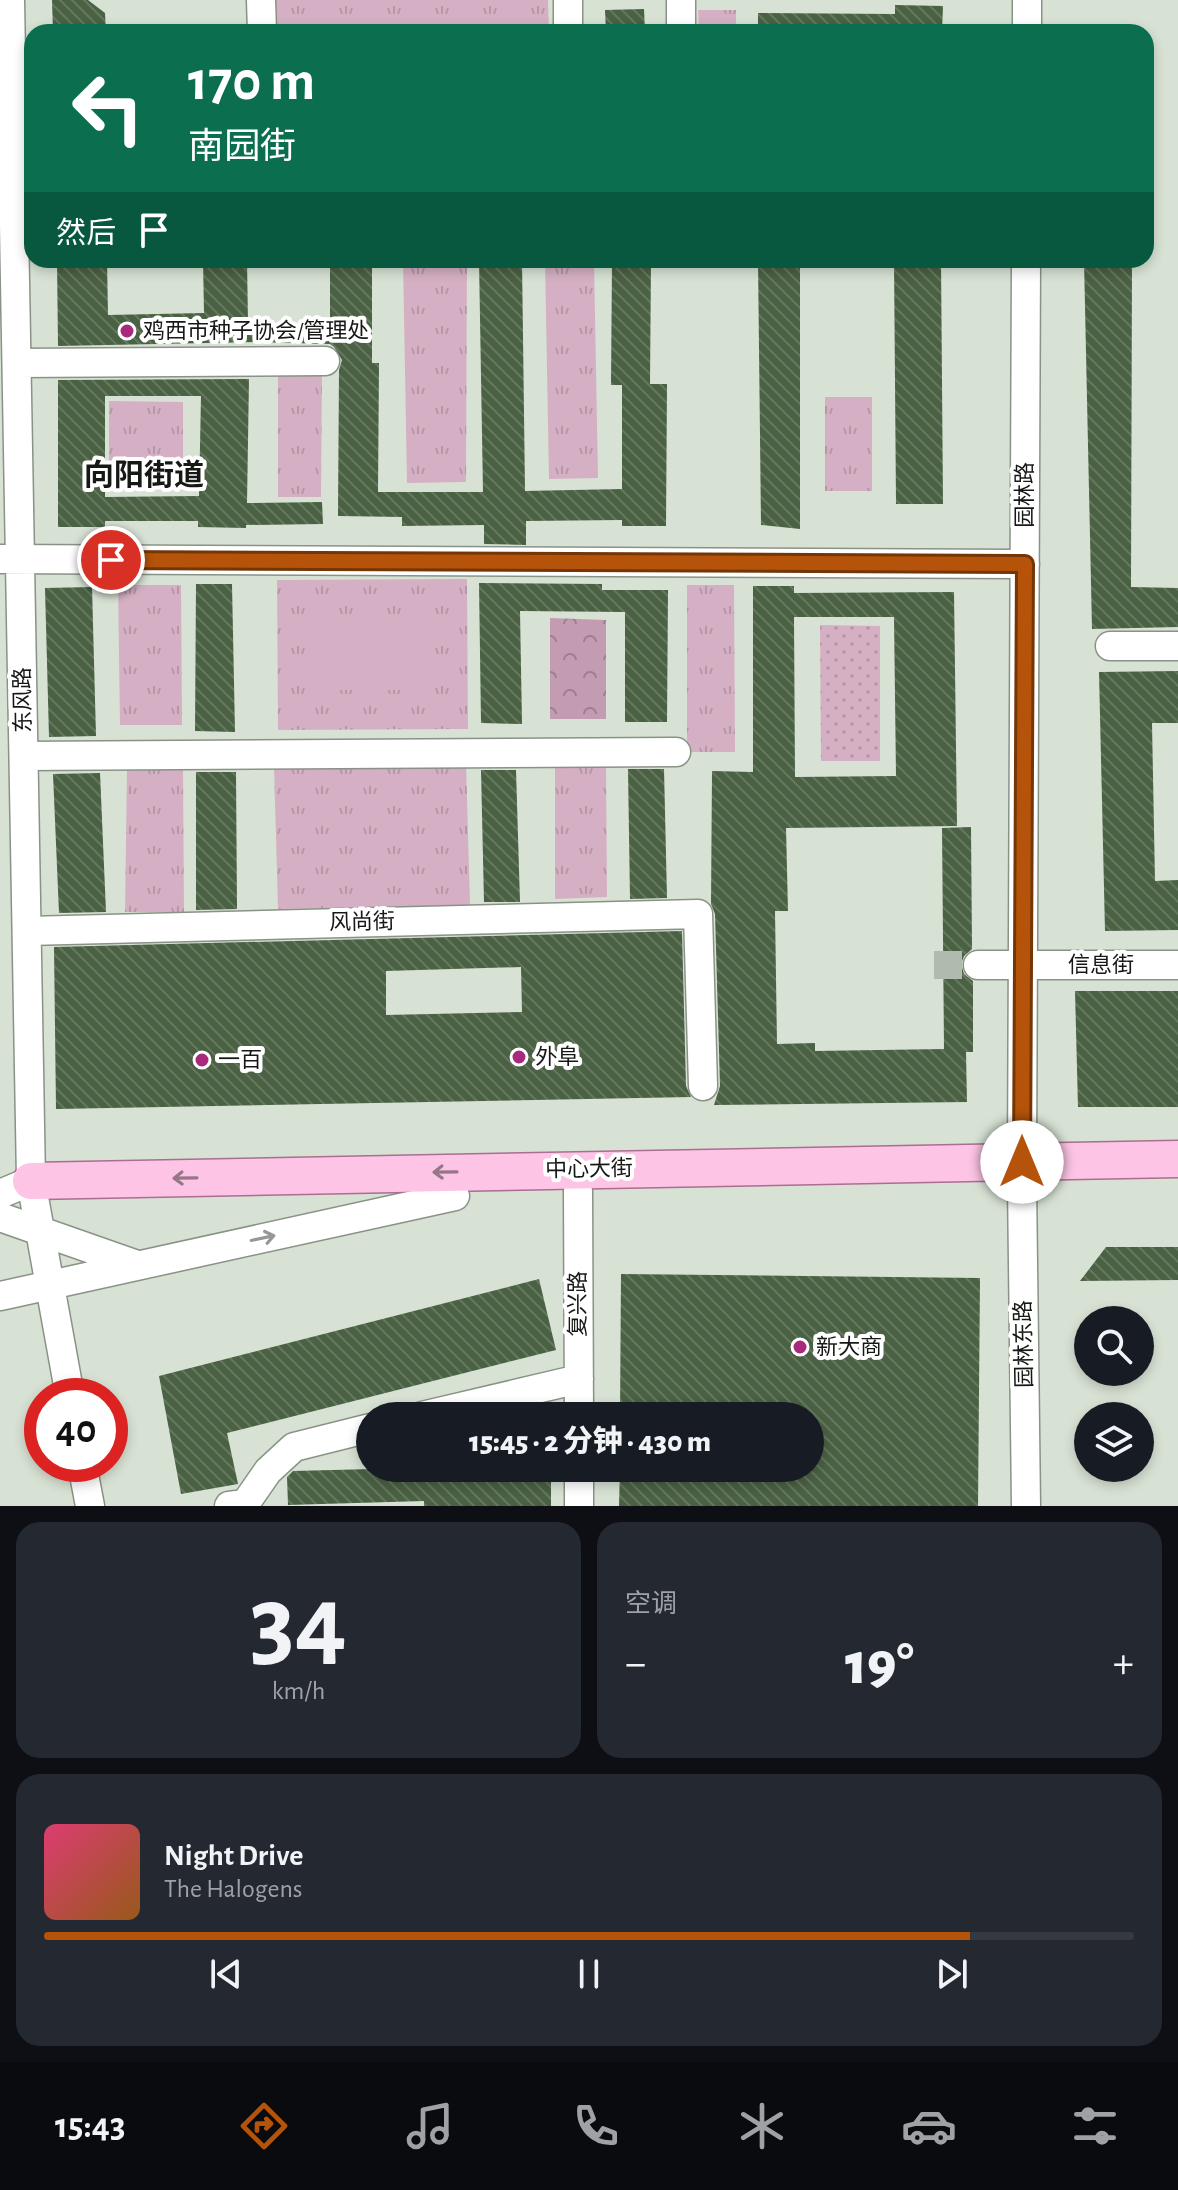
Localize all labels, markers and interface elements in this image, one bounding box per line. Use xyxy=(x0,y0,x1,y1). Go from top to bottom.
text: 170 m xyxy=(188,54,315,110)
icon: left xyxy=(56,56,160,160)
text: 南园街 xyxy=(188,129,296,165)
icon: arrive xyxy=(132,208,176,252)
text: 然后 xyxy=(56,219,116,249)
place label: 鸡西市种子协会/管理处 xyxy=(143,319,369,342)
marker: 鸡西市种子协会/管理处 xyxy=(118,322,136,340)
district label: 向阳街道 xyxy=(84,459,204,491)
street label: 园林路 xyxy=(1013,462,1036,528)
pin xyxy=(77,526,145,594)
icon: arrive xyxy=(89,538,133,582)
street label: 东风路 xyxy=(10,667,35,733)
street label: 风尚街 xyxy=(329,909,395,934)
street label: 信息街 xyxy=(1068,953,1134,976)
place label: 外阜 xyxy=(535,1045,579,1068)
marker: 外阜 xyxy=(510,1048,528,1066)
place label: 一百 xyxy=(218,1049,262,1071)
marker: 一百 xyxy=(193,1051,211,1069)
position arrow xyxy=(980,1120,1064,1204)
street label: 中心大街 xyxy=(545,1156,633,1181)
one-way arrow xyxy=(432,1164,459,1179)
one-way arrow xyxy=(172,1170,199,1185)
one-way arrow xyxy=(249,1230,275,1245)
street label: 复兴路 xyxy=(566,1271,589,1337)
street label: 园林东路 xyxy=(1011,1300,1036,1388)
map controls xyxy=(1074,1306,1154,1482)
button: search xyxy=(1074,1306,1154,1386)
place label: 新大商 xyxy=(816,1335,882,1358)
marker: 新大商 xyxy=(791,1338,809,1356)
speed limit sign: 40 xyxy=(24,1378,128,1482)
button: layers xyxy=(1074,1402,1154,1482)
text: 15:45 · 2 分钟 · 430 m xyxy=(469,1427,711,1457)
text: 34 xyxy=(250,1572,347,1676)
text: 空调 xyxy=(625,1591,677,1617)
text: 19° xyxy=(845,1635,914,1695)
text: − xyxy=(625,1642,646,1686)
text: + xyxy=(1113,1642,1134,1686)
text: km/h xyxy=(272,1678,325,1704)
text: Night Drive xyxy=(164,1841,303,1871)
text: The Halogens xyxy=(164,1876,302,1902)
icon: previous xyxy=(204,1952,248,1996)
icon: pause xyxy=(567,1952,611,1996)
icon: next xyxy=(930,1952,974,1996)
icon: directions xyxy=(236,2098,292,2154)
icon: music xyxy=(402,2098,458,2154)
icon: phone xyxy=(568,2098,624,2154)
icon: climate xyxy=(734,2098,790,2154)
icon: car xyxy=(901,2098,957,2154)
icon: filters xyxy=(1067,2098,1123,2154)
text: 15:43 xyxy=(55,2108,126,2144)

